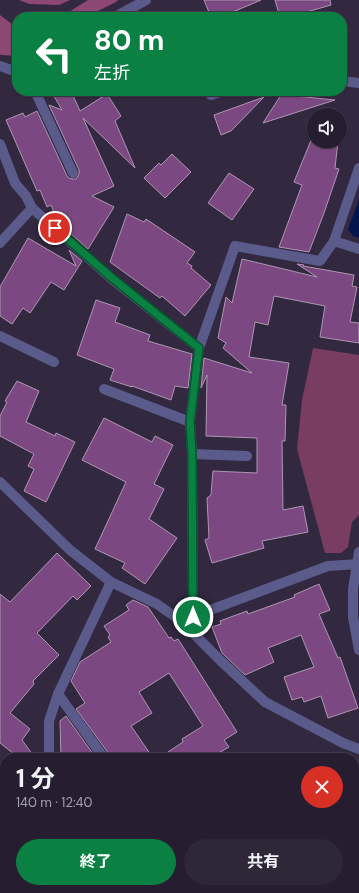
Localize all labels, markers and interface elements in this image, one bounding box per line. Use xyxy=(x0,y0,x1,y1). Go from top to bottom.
text: 80 m xyxy=(94,22,164,59)
icon: left xyxy=(28,28,80,80)
text: 左折 xyxy=(94,61,130,85)
map controls xyxy=(307,108,347,148)
button: sound xyxy=(307,108,347,148)
pin xyxy=(38,211,72,245)
icon: arrive xyxy=(44,217,66,239)
position arrow xyxy=(172,596,214,638)
text: 1 分 xyxy=(16,763,54,794)
button: close xyxy=(301,766,343,808)
text: 140 m · 12:40 xyxy=(16,794,92,811)
button: 終了 xyxy=(16,839,176,885)
button: 共有 xyxy=(184,839,343,885)

